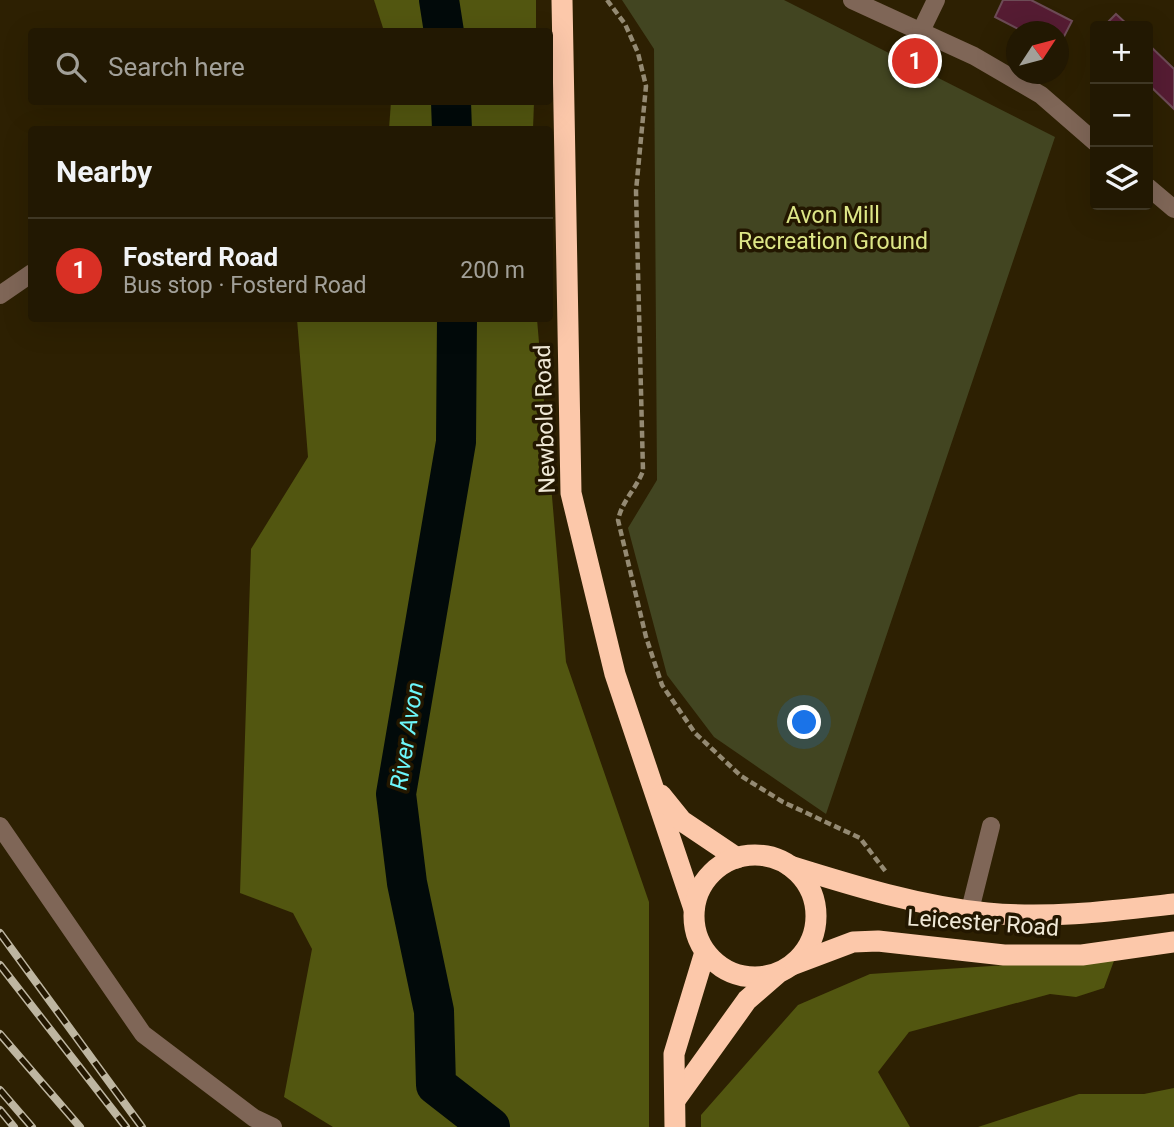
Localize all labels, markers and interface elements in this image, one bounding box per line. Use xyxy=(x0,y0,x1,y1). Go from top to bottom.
north arrow xyxy=(1006,21,1069,84)
map controls xyxy=(1090,21,1153,210)
button: + xyxy=(1090,21,1153,84)
search box xyxy=(28,28,553,105)
pin: 1 xyxy=(892,35,938,87)
icon: search xyxy=(52,48,90,86)
text: Search here xyxy=(108,52,245,82)
button: − xyxy=(1090,84,1153,147)
button: layers xyxy=(1090,147,1153,210)
text: Nearby xyxy=(56,154,152,189)
park label: Avon Mill Recreation Ground xyxy=(738,202,928,255)
text: Fosterd Road xyxy=(123,242,278,272)
text: 1 xyxy=(72,257,86,284)
text: 200 m xyxy=(460,257,525,284)
text: Bus stop · Fosterd Road xyxy=(123,272,366,299)
street label: Newbold Road xyxy=(529,344,561,494)
water label: River Avon xyxy=(385,680,429,792)
your location xyxy=(787,705,821,739)
street label: Leicester Road xyxy=(906,904,1060,942)

